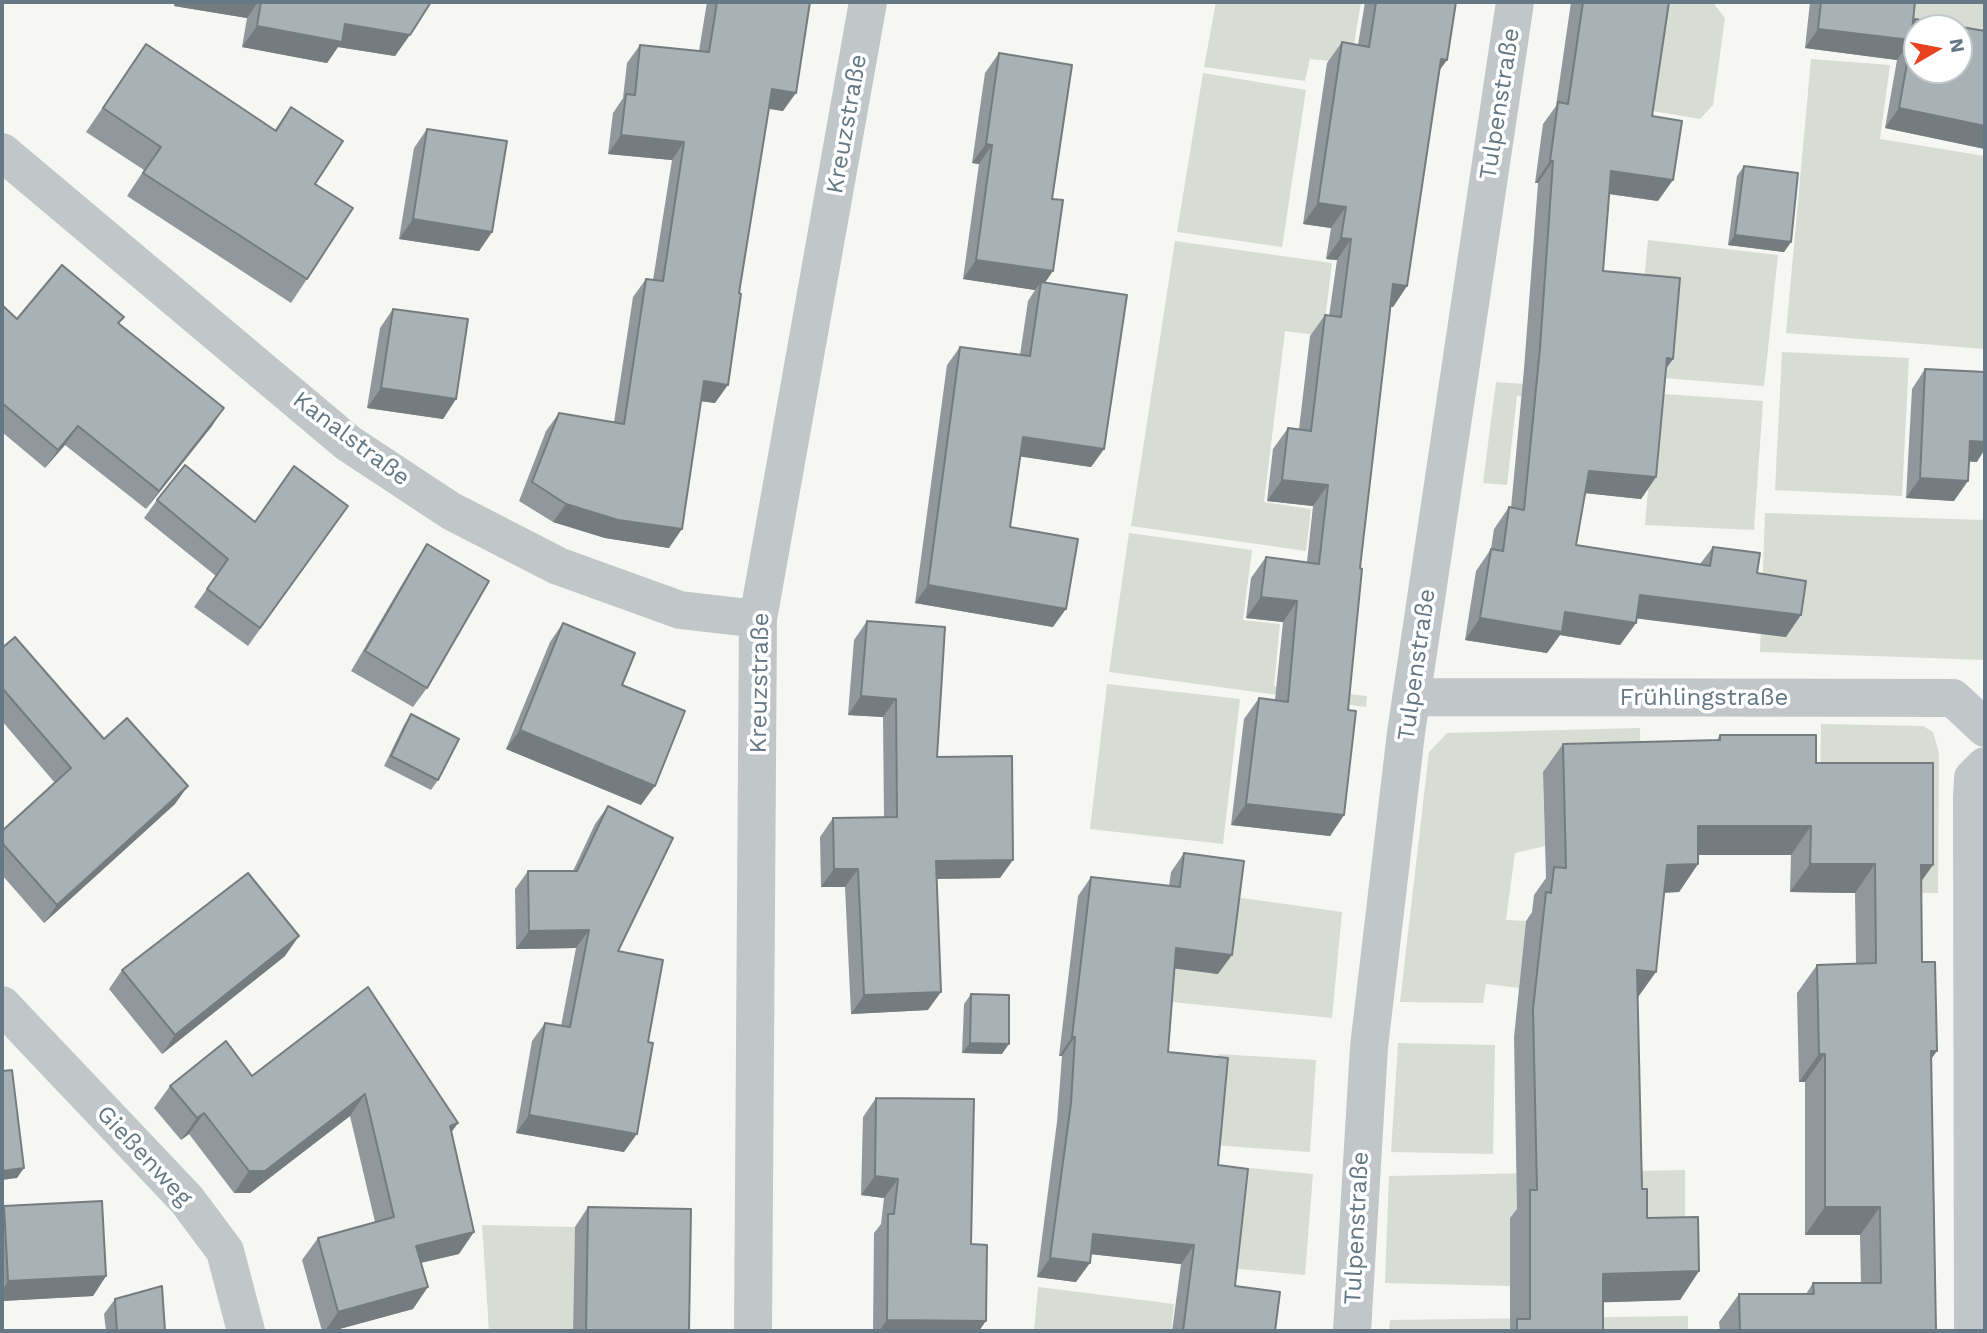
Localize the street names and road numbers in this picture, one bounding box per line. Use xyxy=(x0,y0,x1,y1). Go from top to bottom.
street label: Tulpenstraße xyxy=(1474,26,1526,182)
street label: Kreuzstraße xyxy=(821,52,873,196)
street label: Kanalstraße xyxy=(287,386,415,492)
street label: Tulpenstraße xyxy=(1392,587,1442,743)
street label: Kreuzstraße xyxy=(744,612,776,754)
street label: Frühlingstraße xyxy=(1620,684,1788,712)
street label: Gießenweg xyxy=(90,1100,198,1212)
street label: Tulpenstraße xyxy=(1339,1151,1375,1305)

